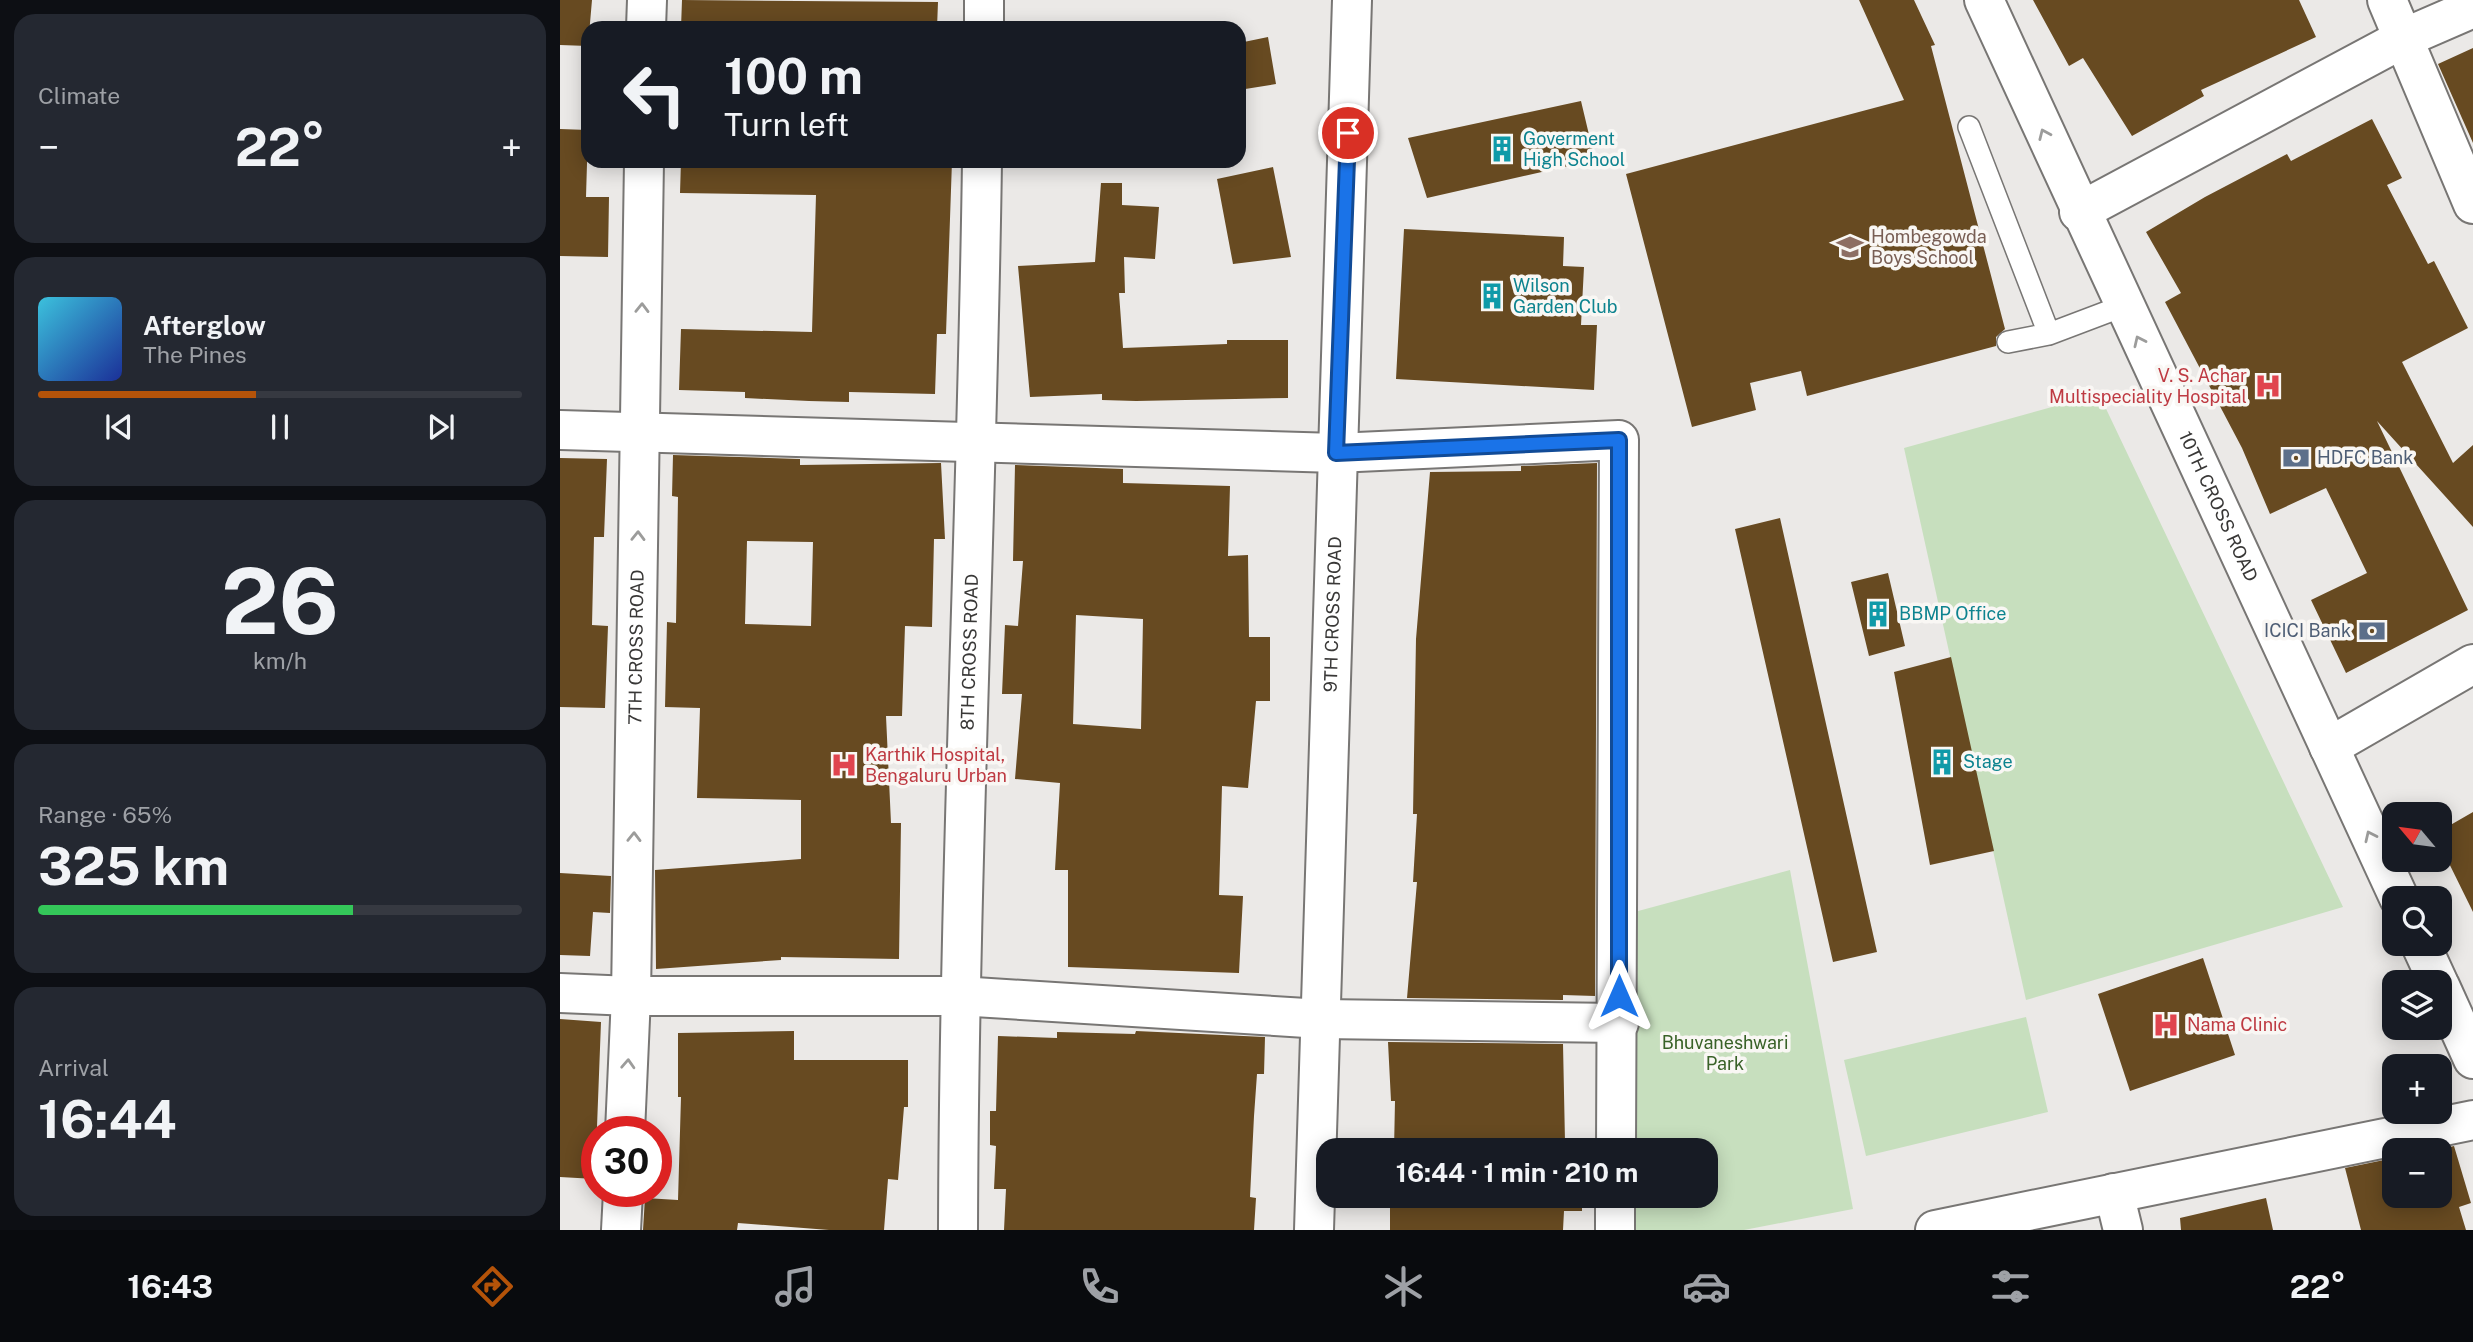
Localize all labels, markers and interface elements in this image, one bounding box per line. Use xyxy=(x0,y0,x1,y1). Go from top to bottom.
text: 100 m xyxy=(724,47,863,105)
icon: left xyxy=(609,49,700,140)
text: Climate xyxy=(38,82,120,109)
pin xyxy=(1318,103,1378,163)
text: Turn left xyxy=(724,106,849,143)
icon: arrive xyxy=(1329,114,1367,152)
text: 22° xyxy=(235,117,325,178)
text: − xyxy=(38,125,59,170)
text: + xyxy=(501,125,522,170)
place label: Goverment High School xyxy=(1523,128,1625,170)
one-way arrow xyxy=(2038,129,2052,141)
building icon: Goverment High School xyxy=(1487,134,1517,164)
place label: Hombegowda Boys School xyxy=(1871,226,1987,268)
school or university icon: Hombegowda Boys School xyxy=(1835,232,1865,262)
place label: Wilson Garden Club xyxy=(1513,275,1618,317)
building icon: Wilson Garden Club xyxy=(1477,281,1507,311)
one-way arrow xyxy=(634,302,650,313)
text: Afterglow xyxy=(143,310,266,341)
one-way arrow xyxy=(2134,336,2148,348)
text: The Pines xyxy=(143,341,247,368)
place label: V. S. Achar Multispeciality Hospital xyxy=(2049,365,2247,407)
hospital icon: V. S. Achar Multispeciality Hospital xyxy=(2253,371,2283,401)
icon: previous xyxy=(100,408,138,446)
icon: pause xyxy=(261,408,299,446)
icon: next xyxy=(422,408,460,446)
street label: 10TH CROSS ROAD xyxy=(2175,428,2262,585)
bank icon: HDFC Bank xyxy=(2281,443,2311,473)
place label: HDFC Bank xyxy=(2317,447,2413,468)
one-way arrow xyxy=(631,530,646,541)
street label: 9TH CROSS ROAD xyxy=(1320,536,1345,693)
text: 26 xyxy=(221,548,339,654)
street label: 7TH CROSS ROAD xyxy=(624,569,648,725)
street label: 8TH CROSS ROAD xyxy=(956,574,982,731)
building icon: BBMP Office xyxy=(1863,599,1893,629)
place label: BBMP Office xyxy=(1899,603,2006,624)
bank icon: ICICI Bank xyxy=(2357,616,2387,646)
place label: ICICI Bank xyxy=(2264,620,2351,641)
text: km/h xyxy=(253,647,307,674)
place label: Karthik Hospital, Bengaluru Urban xyxy=(865,744,1007,786)
building icon: Stage xyxy=(1927,747,1957,777)
hospital icon: Karthik Hospital, Bengaluru Urban xyxy=(829,750,859,780)
place label: Stage xyxy=(1963,751,2013,772)
text: Range · 65% xyxy=(38,801,172,828)
north arrow xyxy=(2382,802,2452,872)
map controls xyxy=(2382,802,2452,1208)
one-way arrow xyxy=(626,831,642,841)
one-way arrow xyxy=(2364,831,2378,843)
text: 325 km xyxy=(38,836,229,897)
button: search xyxy=(2382,886,2452,956)
position arrow xyxy=(1582,959,1656,1033)
button: layers xyxy=(2382,970,2452,1040)
hospital icon: Nama Clinic xyxy=(2151,1010,2181,1040)
place label: Nama Clinic xyxy=(2187,1014,2287,1035)
park label: Bhuvaneshwari Park xyxy=(1662,1032,1788,1074)
text: Arrival xyxy=(38,1054,109,1081)
button: + xyxy=(2382,1054,2452,1124)
one-way arrow xyxy=(621,1058,636,1069)
text: 16:44 xyxy=(38,1089,177,1150)
speed limit sign: 30 xyxy=(581,1116,672,1207)
button: − xyxy=(2382,1138,2452,1208)
text: 16:44 · 1 min · 210 m xyxy=(1396,1157,1638,1188)
icon: directions xyxy=(468,1262,517,1311)
icon: music xyxy=(771,1262,820,1311)
icon: phone xyxy=(1075,1262,1124,1311)
icon: climate xyxy=(1379,1262,1428,1311)
icon: car xyxy=(1682,1262,1731,1311)
icon: filters xyxy=(1986,1262,2035,1311)
text: 16:43 xyxy=(127,1268,213,1305)
text: 22° xyxy=(2290,1268,2346,1305)

